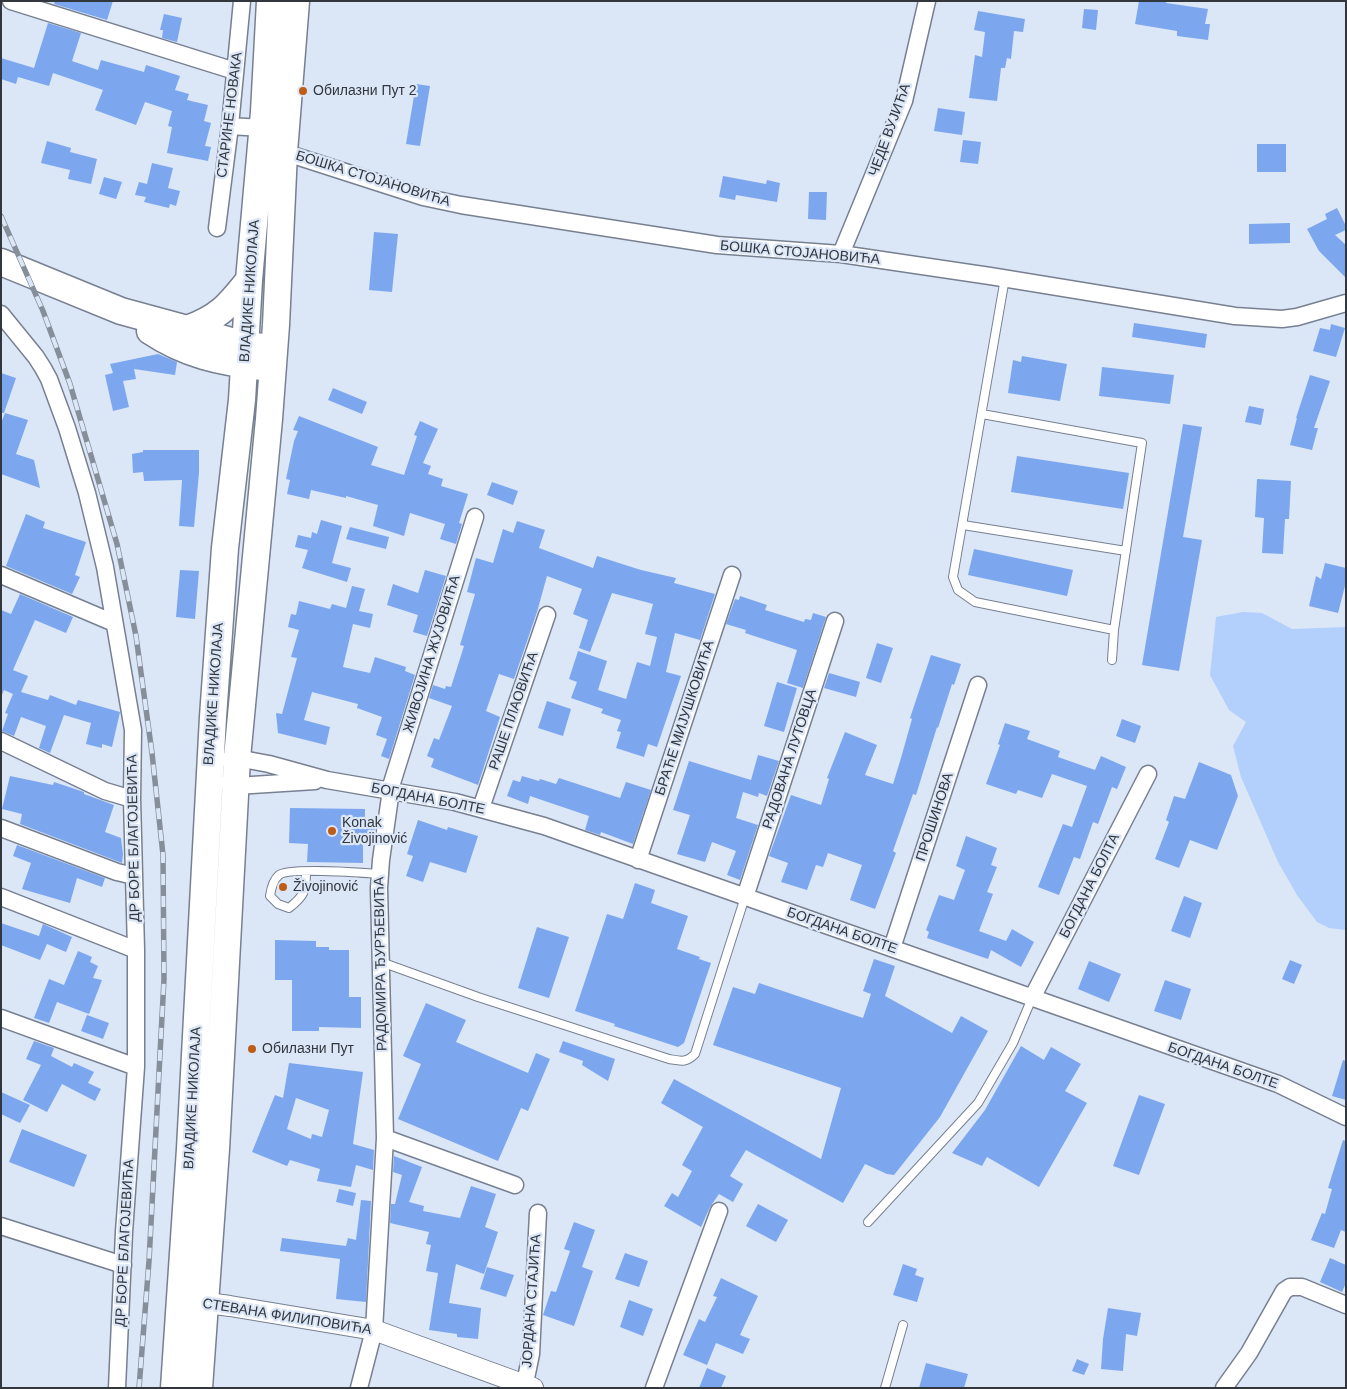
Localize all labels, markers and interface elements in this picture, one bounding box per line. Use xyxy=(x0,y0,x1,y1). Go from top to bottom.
street label: СТАРИНЕ НОВАКА xyxy=(214,51,246,179)
street label: ЧЕДЕ ВУЈИЋА xyxy=(865,81,915,179)
place label: Обилазни Пут 2 xyxy=(313,83,417,99)
marker: Обилазни Пут 2 xyxy=(297,85,309,97)
street label: БОШКА СТОЈАНОВИЋА xyxy=(294,147,452,211)
street label: ВЛАДИКЕ НИКОЛАЈА xyxy=(237,219,263,363)
street label: БОШКА СТОЈАНОВИЋА xyxy=(719,238,881,268)
street label: ЖИВОЈИНА ЖУЈОВИЋА xyxy=(400,573,464,735)
street label: ВЛАДИКЕ НИКОЛАЈА xyxy=(201,622,227,766)
street label: БРАЋЕ МИЈУШКОВИЋА xyxy=(652,638,718,798)
street label: РАШЕ ПЛАОВИЋА xyxy=(486,650,542,772)
street label: РАДОВАНА ЛУТОВЦА xyxy=(759,687,821,831)
street label: ДР БОРЕ БЛАГОЈЕВИЋА xyxy=(124,754,144,922)
street label: ПРОШИНОВА xyxy=(913,771,957,863)
street label: БОГДАНА БОЛТЕ xyxy=(370,780,486,818)
place label: Konak Živojinović xyxy=(342,815,407,848)
marker: Konak Živojinović xyxy=(326,825,338,837)
street label: БОГДАНА БОЛТА xyxy=(1056,831,1124,941)
street label: РАДОМИРА ЂУРЂЕВИЋА xyxy=(371,877,391,1051)
place label: Živojinović xyxy=(293,879,358,895)
marker: Živojinović xyxy=(277,881,289,893)
street label: БОГДАНА БОЛТЕ xyxy=(785,904,899,958)
street label: ВЛАДИКЕ НИКОЛАЈА xyxy=(181,1026,205,1170)
street label: БОГДАНА БОЛТЕ xyxy=(1166,1039,1280,1093)
place label: Обилазни Пут xyxy=(262,1041,354,1057)
marker: Обилазни Пут xyxy=(246,1043,258,1055)
street label: ДР БОРЕ БЛАГОЈЕВИЋА xyxy=(112,1159,138,1327)
street label: ЈОРДАНА СТАЈИЋА xyxy=(519,1234,545,1368)
street label: СТЕВАНА ФИЛИПОВИЋА xyxy=(201,1295,373,1339)

